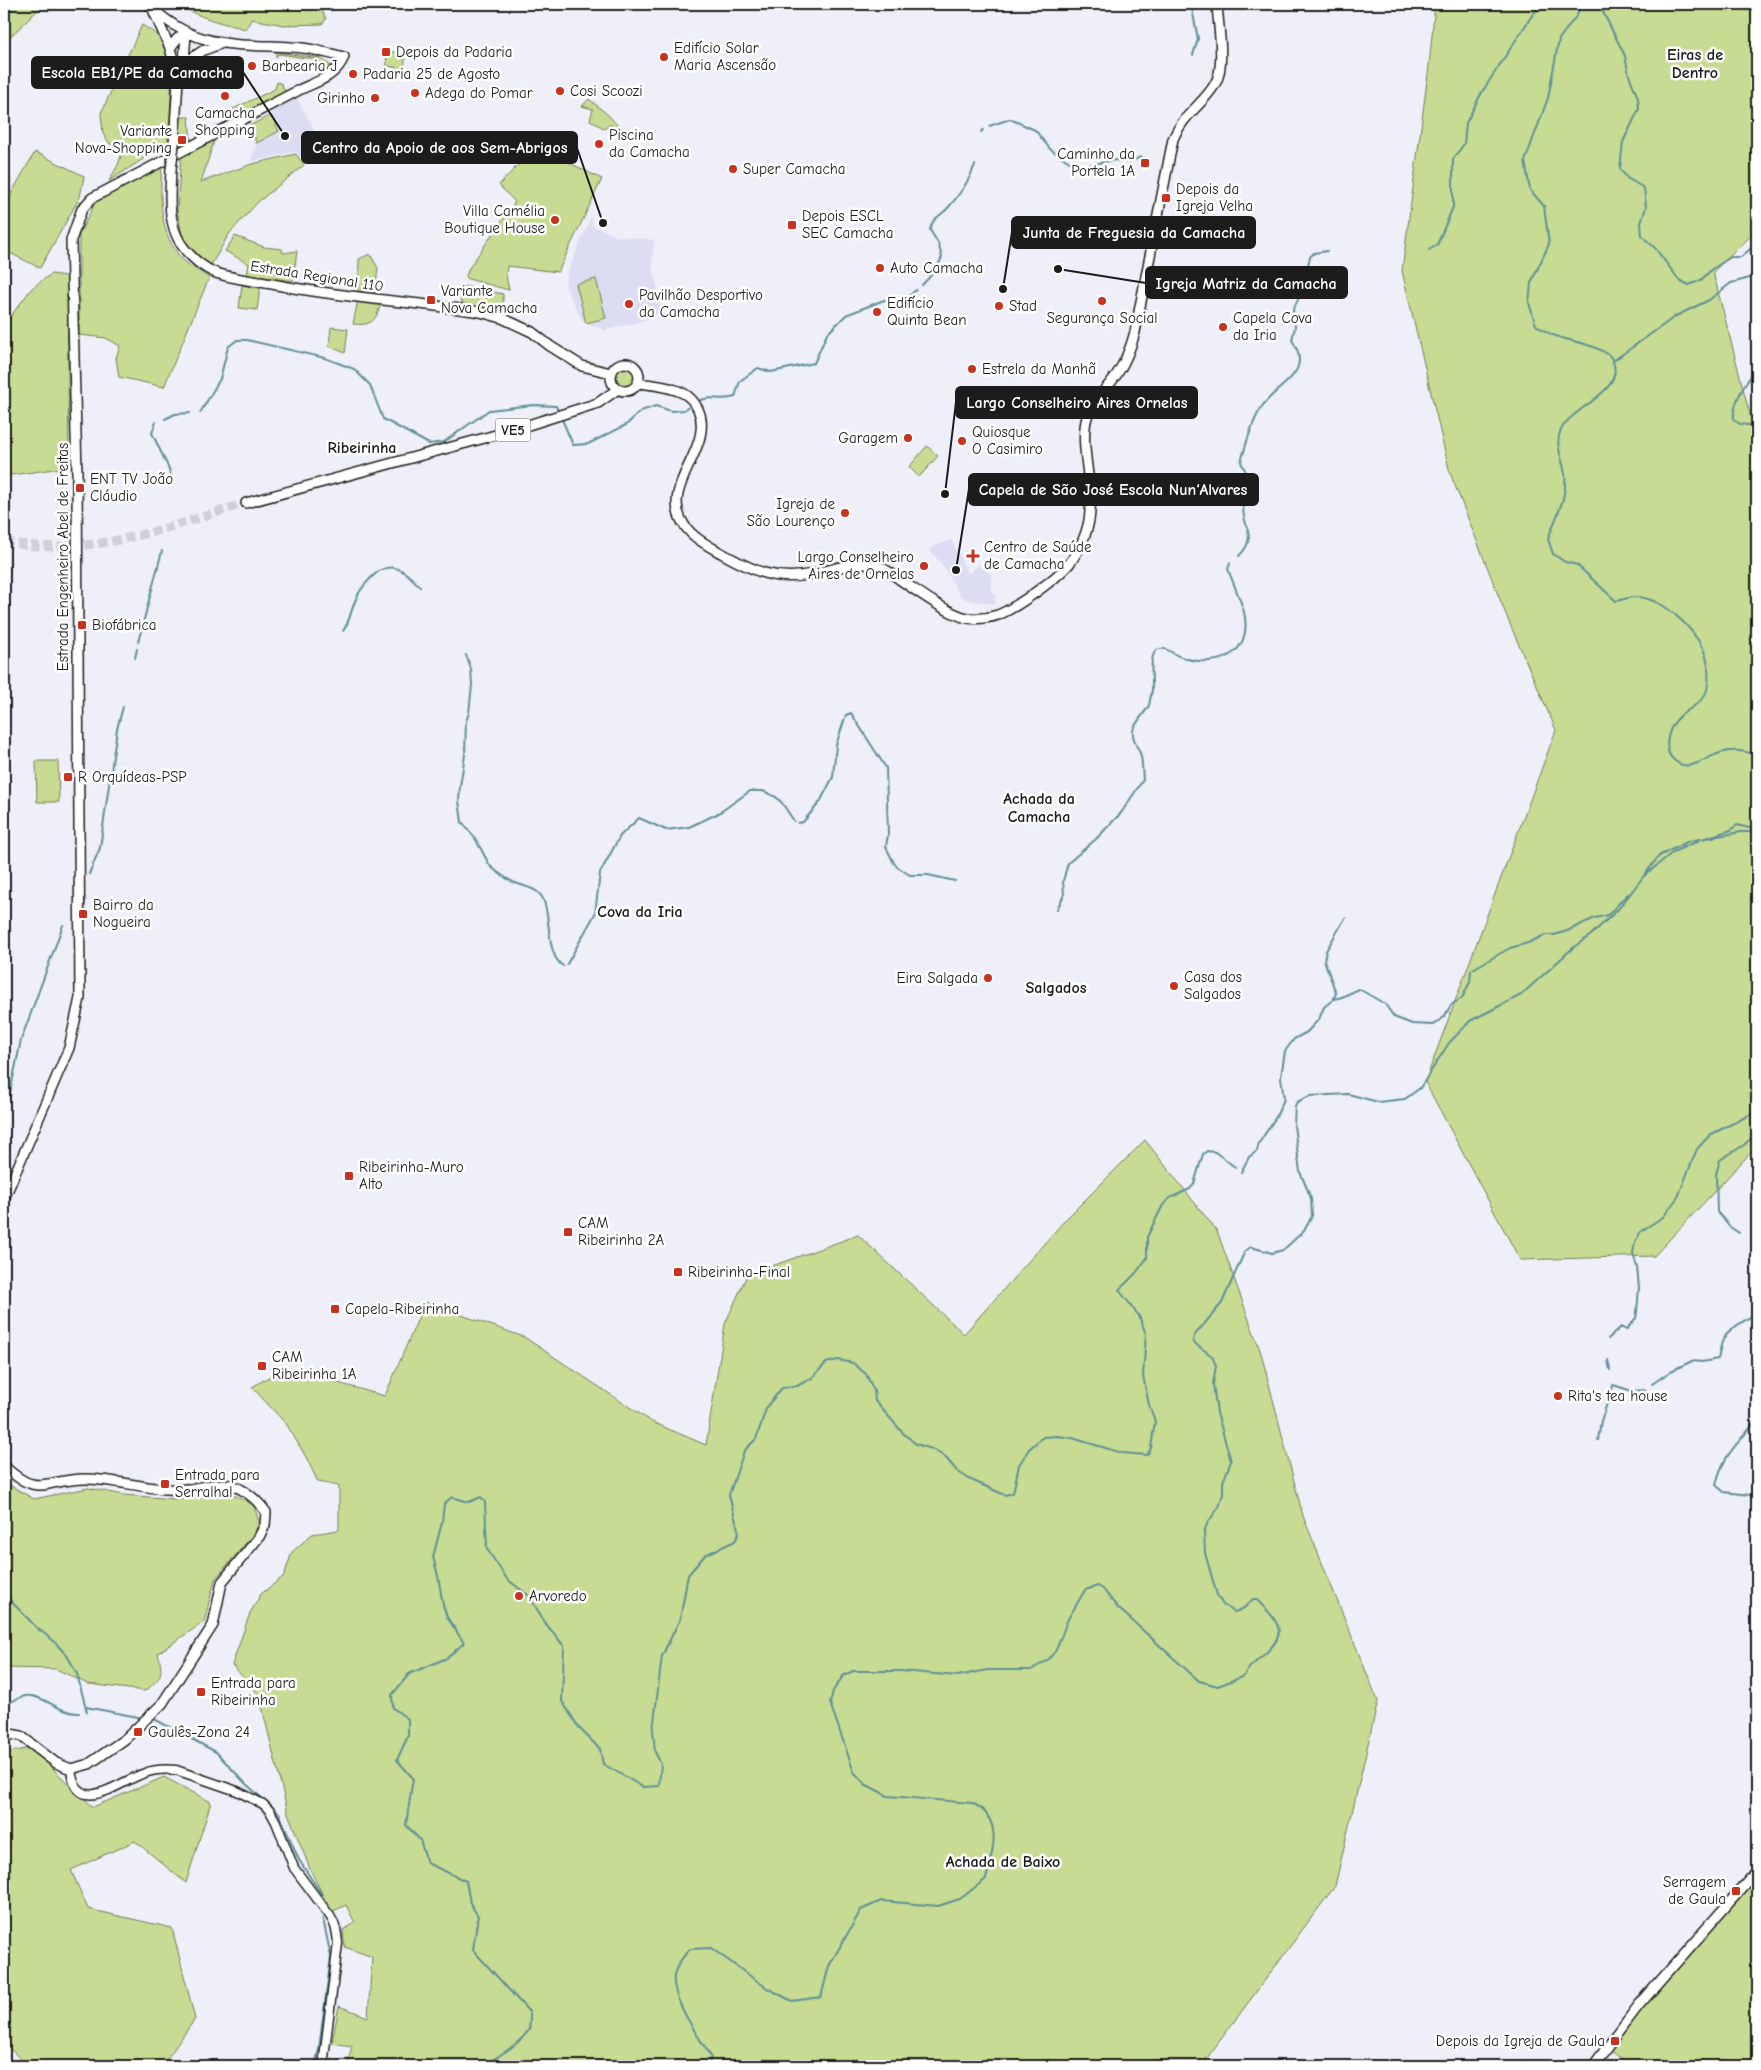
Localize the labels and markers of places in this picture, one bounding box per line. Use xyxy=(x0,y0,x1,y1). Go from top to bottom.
place label: Edifício Solar Maria Ascensão xyxy=(674,39,776,74)
place label: Depois da Padaria xyxy=(396,43,513,61)
marker: Depois da Padaria xyxy=(380,46,392,58)
marker: Edifício Solar Maria Ascensão xyxy=(658,51,670,63)
callout: Escola EB1/PE da Camacha xyxy=(32,57,243,88)
place label: Barbearia J xyxy=(262,57,337,75)
marker: Barbearia J xyxy=(246,60,258,72)
place label: Padaria 25 de Agosto xyxy=(363,65,500,83)
marker: Padaria 25 de Agosto xyxy=(347,68,359,80)
place label: Cosi Scoozi xyxy=(570,82,643,100)
place label: Adega do Pomar xyxy=(425,84,533,102)
marker: Cosi Scoozi xyxy=(554,85,566,97)
marker: Adega do Pomar xyxy=(409,87,421,99)
place label: Girinho xyxy=(317,89,365,107)
marker: Camacha Shopping xyxy=(219,90,231,102)
marker: Girinho xyxy=(369,92,381,104)
place label: Camacha Shopping xyxy=(195,104,255,139)
place label: Variante Nova-Shopping xyxy=(75,122,172,157)
place label: Piscina da Camacha xyxy=(609,126,690,161)
callout: Centro da Apoio de aos Sem-Abrigos xyxy=(302,132,577,163)
marker: Variante Nova-Shopping xyxy=(176,134,188,146)
marker: Piscina da Camacha xyxy=(593,138,605,150)
place label: Caminho da Portela 1A xyxy=(1057,145,1135,180)
marker: Caminho da Portela 1A xyxy=(1139,157,1151,169)
place label: Super Camacha xyxy=(743,160,846,178)
marker: Super Camacha xyxy=(727,163,739,175)
place label: Depois da Igreja Velha xyxy=(1176,180,1253,215)
marker: Depois da Igreja Velha xyxy=(1160,192,1172,204)
place label: Villa Camélia Boutique House xyxy=(444,202,545,237)
place label: Depois ESCL SEC Camacha xyxy=(802,207,894,242)
marker: Villa Camélia Boutique House xyxy=(549,214,561,226)
callout: Junta de Freguesia da Camacha xyxy=(1012,217,1255,248)
marker: Depois ESCL SEC Camacha xyxy=(786,219,798,231)
place label: Auto Camacha xyxy=(890,259,983,277)
marker: Auto Camacha xyxy=(874,262,886,274)
callout: Igreja Matriz da Camacha xyxy=(1146,267,1347,298)
place label: Variante Nova Camacha xyxy=(441,282,537,317)
place label: Pavilhão Desportivo da Camacha xyxy=(639,286,763,321)
marker: Variante Nova Camacha xyxy=(425,294,437,306)
place label: Edifício Quinta Bean xyxy=(887,294,966,329)
marker: Segurança Social xyxy=(1096,295,1108,307)
place label: Stad xyxy=(1009,297,1037,315)
marker: Pavilhão Desportivo da Camacha xyxy=(623,298,635,310)
marker: Stad xyxy=(993,300,1005,312)
marker: Edifício Quinta Bean xyxy=(871,306,883,318)
place label: Segurança Social xyxy=(1047,309,1157,327)
place label: Capela Cova da Iria xyxy=(1233,309,1312,344)
marker: Capela Cova da Iria xyxy=(1217,321,1229,333)
place label: Estrela da Manhã xyxy=(982,360,1096,378)
marker: Estrela da Manhã xyxy=(966,363,978,375)
callout: Largo Conselheiro Aires Ornelas xyxy=(956,387,1197,418)
place label: Quiosque O Casimiro xyxy=(972,423,1043,458)
place label: Garagem xyxy=(838,429,898,447)
marker: Garagem xyxy=(902,432,914,444)
marker: Quiosque O Casimiro xyxy=(956,435,968,447)
place label: ENT TV João Cláudio xyxy=(90,470,173,505)
callout: Capela de São José Escola Nun‘Alvares xyxy=(969,474,1258,505)
marker: ENT TV João Cláudio xyxy=(74,482,86,494)
place label: Igreja de São Lourenço xyxy=(747,495,835,530)
marker: Igreja de São Lourenço xyxy=(839,507,851,519)
place label: Centro de Saúde de Camacha xyxy=(984,538,1092,573)
place label: Largo Conselheiro Aires de Ornelas xyxy=(798,548,914,583)
marker: Centro de Saúde de Camacha xyxy=(966,549,980,563)
marker: Largo Conselheiro Aires de Ornelas xyxy=(918,560,930,572)
place label: Biofábrica xyxy=(92,616,156,634)
marker: Biofábrica xyxy=(76,619,88,631)
place label: R Orquídeas-PSP xyxy=(78,768,187,786)
marker: R Orquídeas-PSP xyxy=(62,771,74,783)
place label: Bairro da Nogueira xyxy=(93,896,154,931)
marker: Bairro da Nogueira xyxy=(77,908,89,920)
place label: Casa dos Salgados xyxy=(1184,968,1242,1003)
place label: Eira Salgada xyxy=(896,969,978,987)
marker: Eira Salgada xyxy=(982,972,994,984)
marker: Casa dos Salgados xyxy=(1168,980,1180,992)
place label: Ribeirinha-Muro Alto xyxy=(359,1158,464,1193)
marker: Ribeirinha-Muro Alto xyxy=(343,1170,355,1182)
place label: CAM Ribeirinha 2A xyxy=(578,1214,665,1249)
marker: CAM Ribeirinha 2A xyxy=(562,1226,574,1238)
place label: Ribeirinha-Final xyxy=(688,1263,790,1281)
marker: Ribeirinha-Final xyxy=(672,1266,684,1278)
place label: Capela-Ribeirinha xyxy=(345,1300,459,1318)
marker: Capela-Ribeirinha xyxy=(329,1303,341,1315)
place label: CAM Ribeirinha 1A xyxy=(272,1348,357,1383)
marker: CAM Ribeirinha 1A xyxy=(256,1360,268,1372)
place label: Rita's tea house xyxy=(1568,1387,1668,1405)
marker: Rita's tea house xyxy=(1552,1390,1564,1402)
place label: Entrada para Serralhal xyxy=(175,1466,260,1501)
marker: Entrada para Serralhal xyxy=(159,1478,171,1490)
place label: Arvoredo xyxy=(529,1587,587,1605)
marker: Arvoredo xyxy=(513,1590,525,1602)
place label: Entrada para Ribeirinha xyxy=(211,1674,296,1709)
marker: Entrada para Ribeirinha xyxy=(195,1686,207,1698)
place label: Gaulês-Zona 24 xyxy=(148,1723,250,1741)
marker: Gaulês-Zona 24 xyxy=(132,1726,144,1738)
place label: Serragem de Gaula xyxy=(1663,1873,1726,1908)
marker: Serragem de Gaula xyxy=(1730,1885,1742,1897)
place label: Depois da Igreja de Gaula xyxy=(1436,2032,1605,2050)
marker: Depois da Igreja de Gaula xyxy=(1609,2035,1621,2047)

